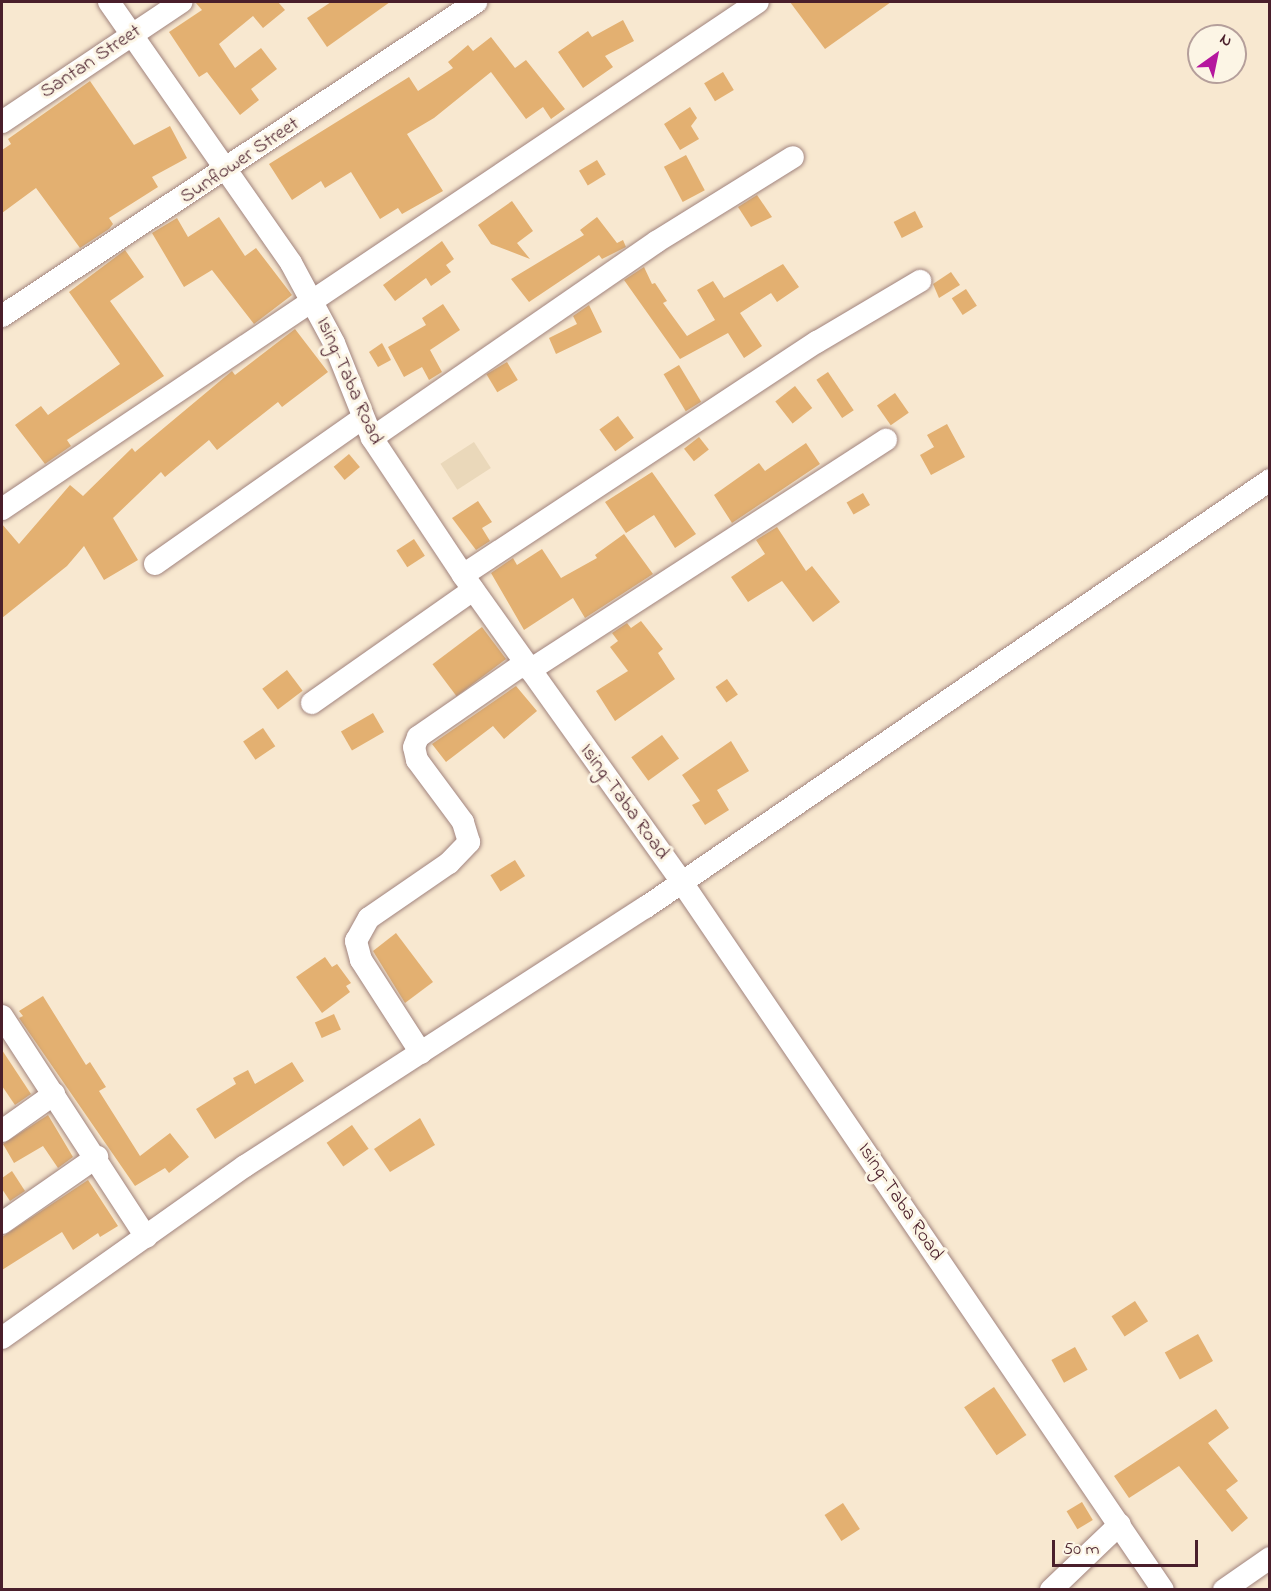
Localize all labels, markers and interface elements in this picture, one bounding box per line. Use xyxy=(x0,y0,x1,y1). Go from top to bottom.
street label: Santan Street xyxy=(36,20,146,104)
north arrow xyxy=(1187,24,1247,84)
text: N xyxy=(1215,28,1237,54)
street label: Sunflower Street xyxy=(176,112,304,210)
street label: Ising-Taba Road xyxy=(310,314,388,448)
street label: Ising-Taba Road xyxy=(574,740,674,864)
street label: Ising-Taba Road xyxy=(852,1139,948,1265)
scale bar xyxy=(1055,1528,1200,1566)
text: 50 m xyxy=(1063,1537,1100,1563)

